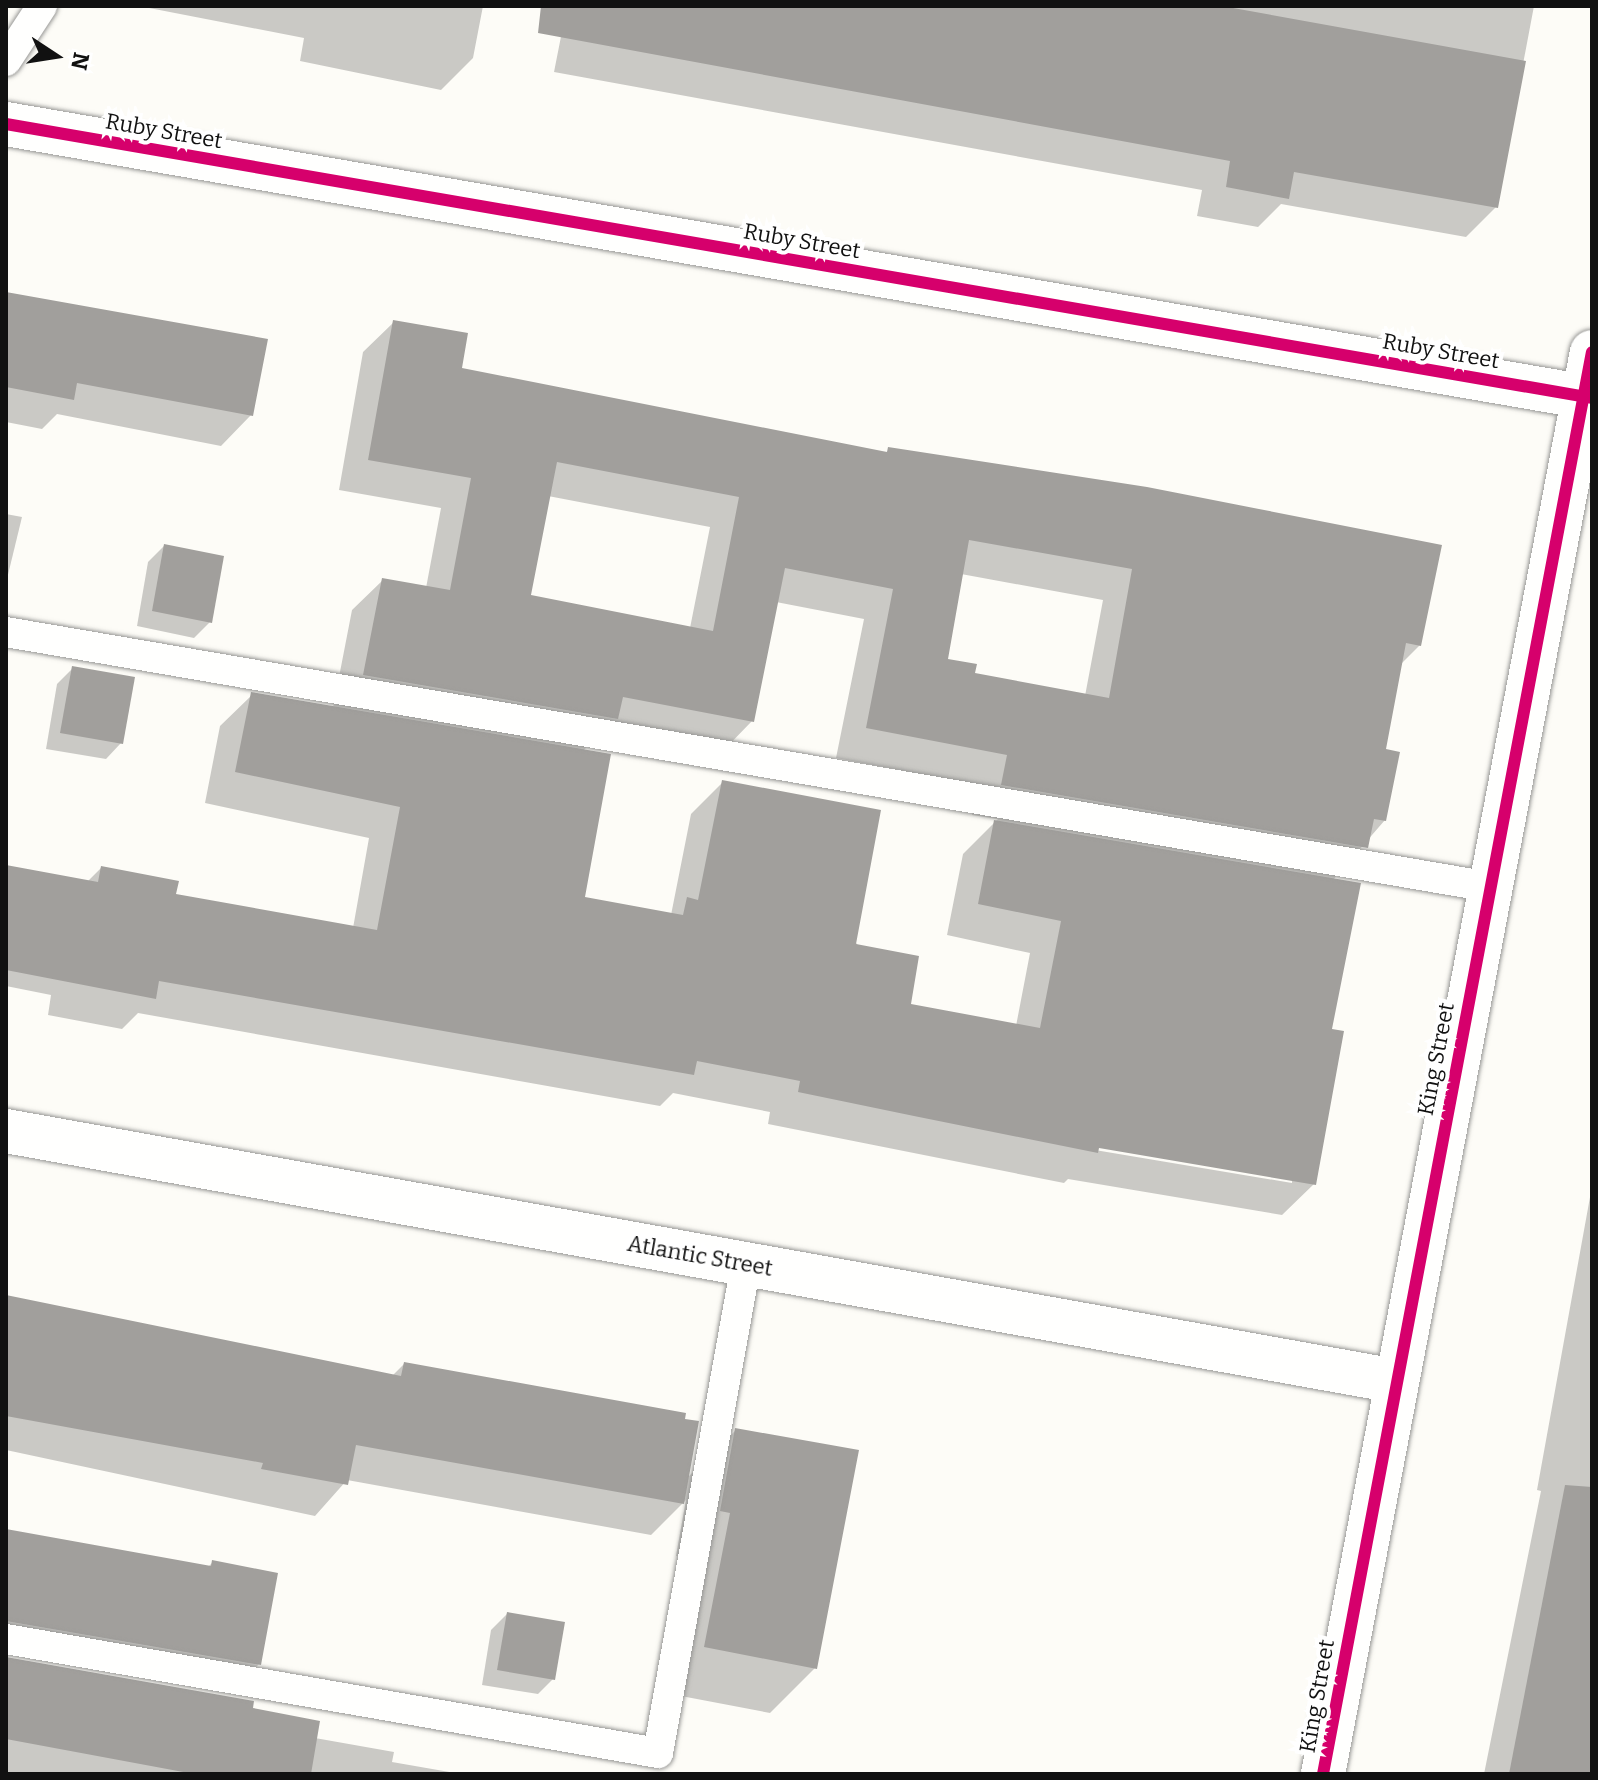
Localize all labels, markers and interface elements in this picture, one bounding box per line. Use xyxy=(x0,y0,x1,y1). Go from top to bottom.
north arrow xyxy=(16,16,96,96)
text: N xyxy=(65,50,95,72)
street label: Ruby Street xyxy=(104,108,224,154)
street label: Ruby Street xyxy=(742,218,862,264)
street label: Ruby Street xyxy=(1381,328,1501,374)
street label: King Street xyxy=(1412,1000,1460,1118)
street label: Atlantic Street xyxy=(625,1230,775,1282)
street label: King Street xyxy=(1294,1637,1340,1755)

